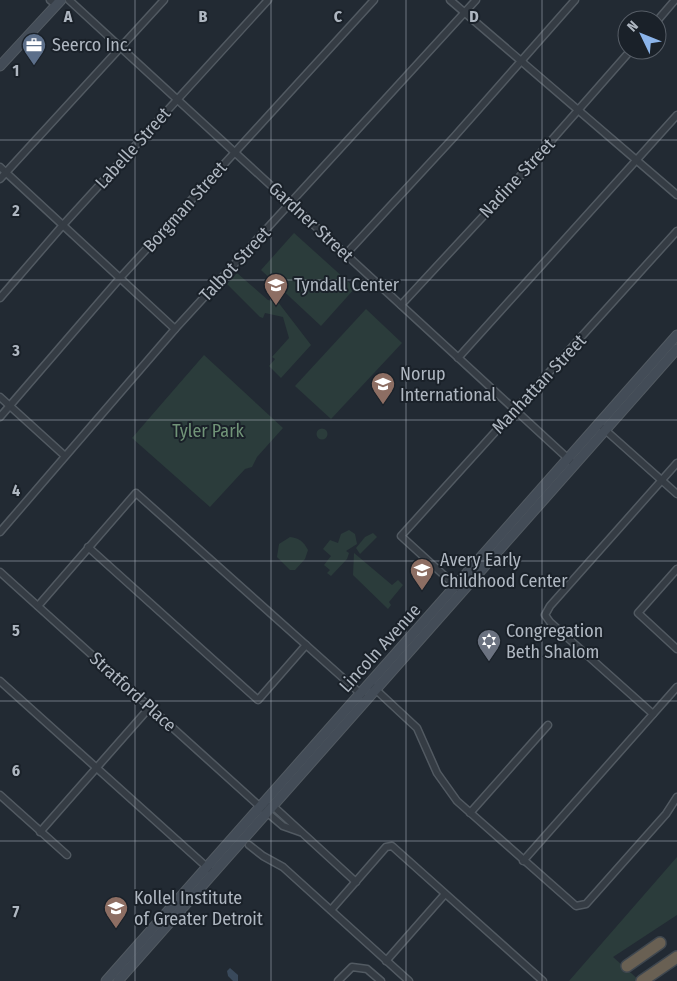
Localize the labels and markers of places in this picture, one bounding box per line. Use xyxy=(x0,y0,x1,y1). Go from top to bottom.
office icon: Seerco Inc. xyxy=(21,32,47,66)
place label: Seerco Inc. xyxy=(52,34,132,56)
school or university icon: Tyndall Center xyxy=(263,272,289,306)
place label: Tyndall Center xyxy=(294,274,400,296)
place label: Norup International xyxy=(400,363,496,406)
school or university icon: Norup International xyxy=(370,371,396,405)
place label: Avery Early Childhood Center xyxy=(440,549,568,592)
school or university icon: Avery Early Childhood Center xyxy=(409,557,435,591)
place label: Congregation Beth Shalom xyxy=(506,620,603,663)
synagogue icon: Congregation Beth Shalom xyxy=(476,628,502,662)
place label: Kollel Institute of Greater Detroit xyxy=(134,887,263,930)
school or university icon: Kollel Institute of Greater Detroit xyxy=(103,895,129,929)

